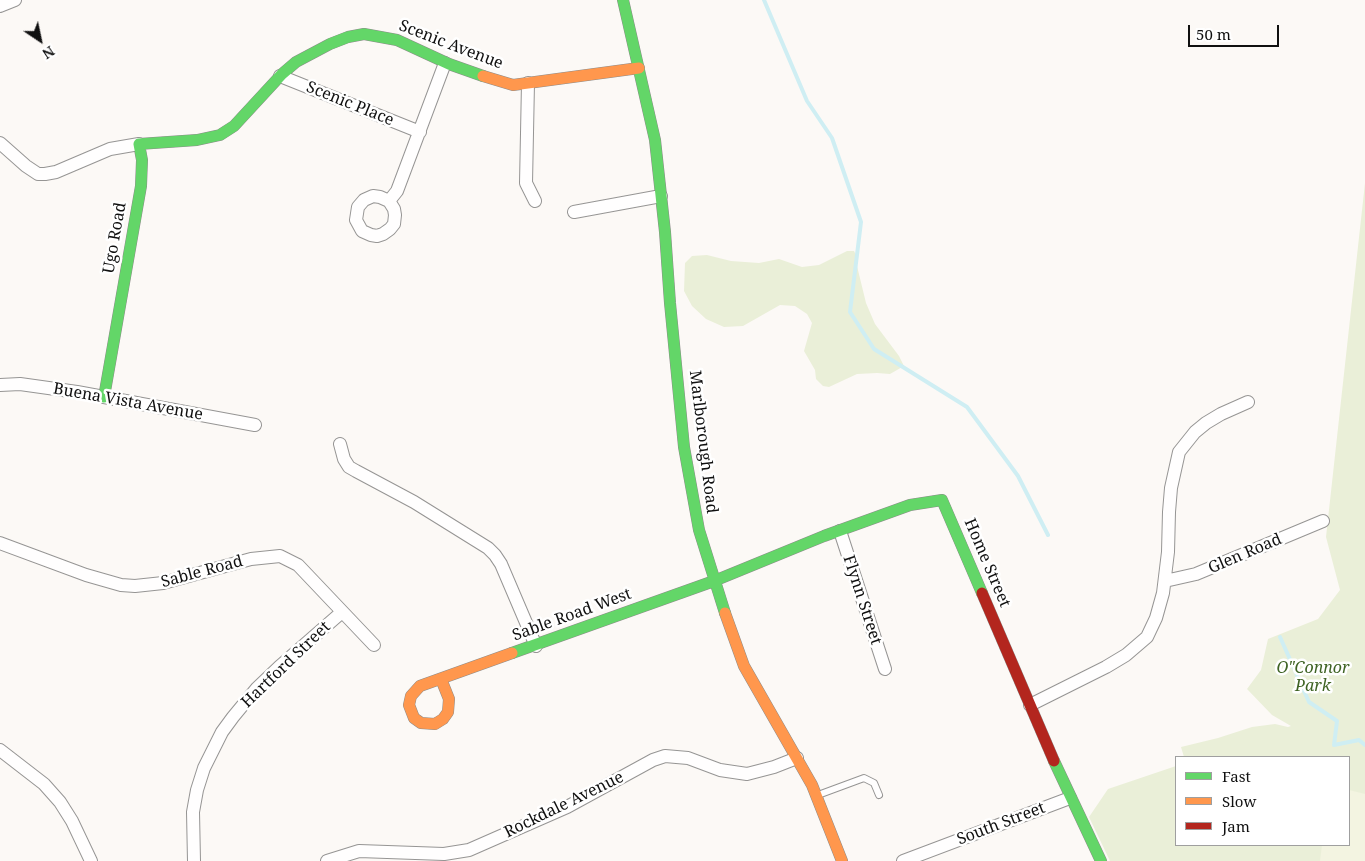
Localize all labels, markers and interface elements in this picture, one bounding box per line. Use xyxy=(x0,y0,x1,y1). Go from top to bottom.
north arrow xyxy=(15,15,65,65)
scale bar xyxy=(1190,15,1281,47)
street label: Scenic Avenue xyxy=(396,16,506,74)
text: 50 m xyxy=(1196,24,1231,44)
text: N xyxy=(39,42,59,64)
street label: Scenic Place xyxy=(303,78,397,130)
street label: Ugo Road xyxy=(99,201,131,275)
street label: Marlborough Road xyxy=(685,369,721,515)
street label: Buena Vista Avenue xyxy=(52,379,204,425)
street label: Home Street xyxy=(960,516,1014,610)
street label: Glen Road xyxy=(1205,530,1285,578)
street label: Sable Road xyxy=(159,552,245,592)
street label: Flynn Street xyxy=(839,553,885,647)
street label: Sable Road West xyxy=(510,585,634,645)
street label: Hartford Street xyxy=(238,618,334,712)
park label: O"Connor Park xyxy=(1277,658,1349,696)
legend xyxy=(1175,756,1350,846)
text: Fast xyxy=(1222,766,1251,786)
street label: Rockdale Avenue xyxy=(501,768,627,842)
text: Slow xyxy=(1222,791,1256,811)
street label: South Street xyxy=(954,798,1048,850)
text: Jam xyxy=(1222,816,1250,836)

